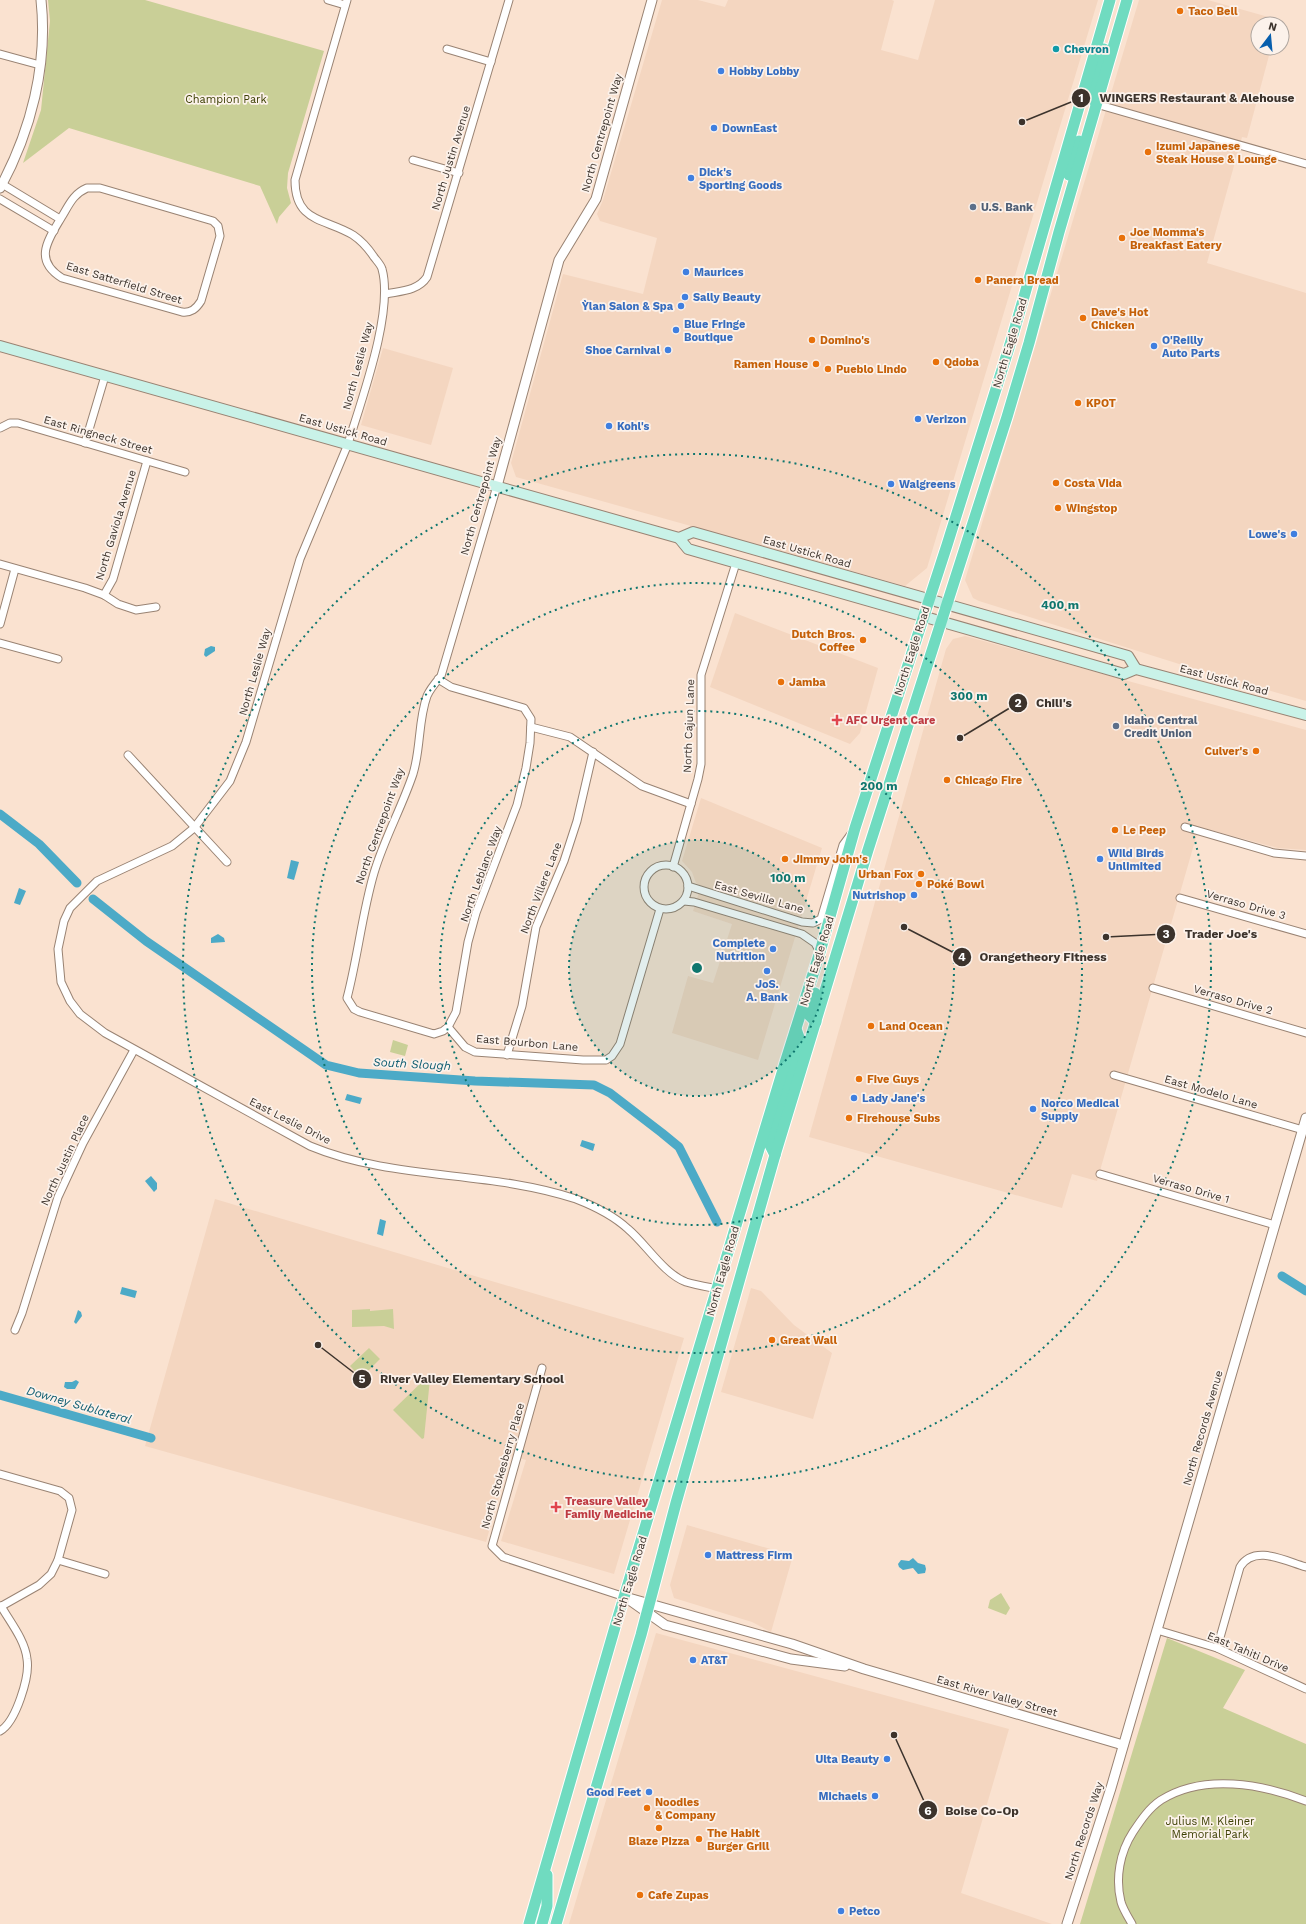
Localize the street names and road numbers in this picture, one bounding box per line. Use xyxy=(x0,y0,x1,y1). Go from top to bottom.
street label: North Centrepoint Way xyxy=(579,72,625,194)
street label: North Justin Avenue xyxy=(429,104,473,212)
street label: East Satterfield Street xyxy=(65,259,184,307)
street label: North Eagle Road xyxy=(990,296,1030,390)
street label: North Leslie Way xyxy=(340,320,376,411)
street label: East Ustick Road xyxy=(297,411,389,449)
street label: East Ringneck Street xyxy=(42,413,154,457)
street label: North Centrepoint Way xyxy=(458,435,504,557)
street label: North Gaviola Avenue xyxy=(93,468,139,582)
street label: East Ustick Road xyxy=(761,533,853,571)
street label: North Eagle Road xyxy=(891,605,933,697)
street label: North Leslie Way xyxy=(236,626,274,717)
street label: East Ustick Road xyxy=(1178,662,1270,698)
street label: North Cajun Lane xyxy=(681,679,697,773)
street label: North Centrepoint Way xyxy=(353,766,407,886)
street label: North Leblanc Way xyxy=(458,824,505,924)
street label: North Villere Lane xyxy=(518,840,564,936)
street label: East Seville Lane xyxy=(713,878,805,916)
street label: Verraso Drive 3 xyxy=(1205,887,1287,923)
street label: North Eagle Road xyxy=(797,914,837,1008)
street label: Verraso Drive 2 xyxy=(1192,982,1274,1018)
street label: East Bourbon Lane xyxy=(475,1032,579,1054)
street label: East Modelo Lane xyxy=(1163,1072,1259,1112)
street label: East Leslie Drive xyxy=(247,1095,333,1147)
street label: North Justin Place xyxy=(38,1112,92,1208)
street label: Verraso Drive 1 xyxy=(1151,1172,1231,1206)
street label: North Eagle Road xyxy=(704,1224,742,1318)
street label: North Records Avenue xyxy=(1180,1369,1226,1487)
street label: North Stokesberry Place xyxy=(479,1401,527,1531)
street label: North Eagle Road xyxy=(610,1534,650,1628)
street label: East Tahiti Drive xyxy=(1205,1629,1291,1675)
street label: East River Valley Street xyxy=(935,1673,1059,1720)
street label: North Records Way xyxy=(1062,1780,1106,1882)

